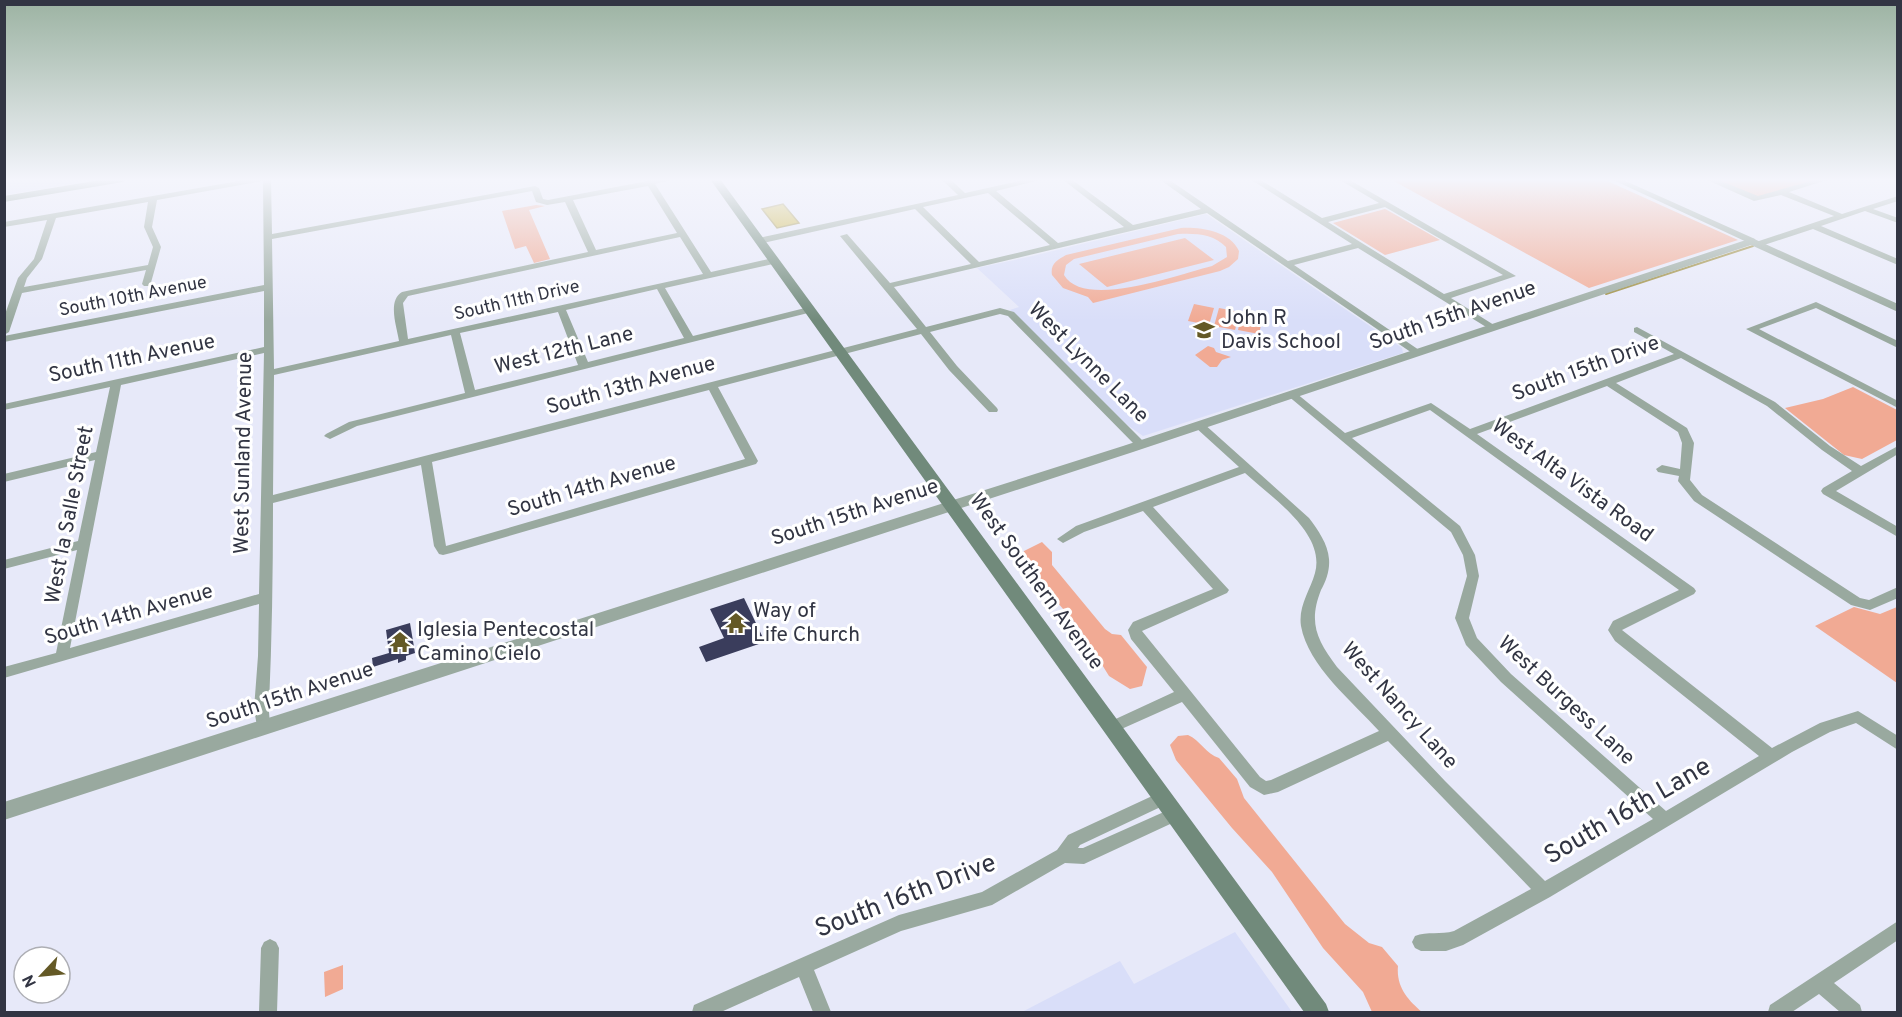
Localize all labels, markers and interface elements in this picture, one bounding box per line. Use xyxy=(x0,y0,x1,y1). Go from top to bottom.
street label: South 10th Avenue xyxy=(57,271,209,323)
street label: South 11th Drive xyxy=(452,275,582,327)
street label: South 15th Avenue xyxy=(1366,275,1540,357)
street label: West Lynne Lane xyxy=(1022,297,1154,429)
place label: John R Davis School xyxy=(1221,305,1341,356)
school or university icon: John R Davis School xyxy=(1192,318,1216,342)
street label: West 12th Lane xyxy=(492,321,636,381)
street label: South 11th Avenue xyxy=(46,328,218,390)
street label: South 15th Drive xyxy=(1509,330,1663,408)
street label: South 13th Avenue xyxy=(544,350,718,422)
street label: West Sunland Avenue xyxy=(229,352,259,554)
street label: West Alta Vista Road xyxy=(1486,413,1658,549)
street label: West la Salle Street xyxy=(39,424,101,606)
street label: South 14th Avenue xyxy=(505,450,679,524)
street label: South 15th Avenue xyxy=(768,473,942,553)
street label: West Southern Avenue xyxy=(963,488,1109,676)
street label: South 14th Avenue xyxy=(42,578,216,652)
place label: Way of Life Church xyxy=(753,598,860,649)
temple icon: Way of Life Church xyxy=(724,611,748,635)
place label: Iglesia Pentecostal Camino Cielo xyxy=(417,617,594,668)
temple icon: Iglesia Pentecostal Camino Cielo xyxy=(388,630,412,654)
street label: West Burgess Lane xyxy=(1492,630,1640,772)
street label: West Nancy Lane xyxy=(1335,637,1463,775)
street label: South 15th Avenue xyxy=(203,656,377,736)
street label: South 16th Lane xyxy=(1539,751,1717,873)
street label: South 16th Drive xyxy=(811,847,1001,947)
north arrow xyxy=(12,945,72,1005)
text: N xyxy=(19,971,42,990)

